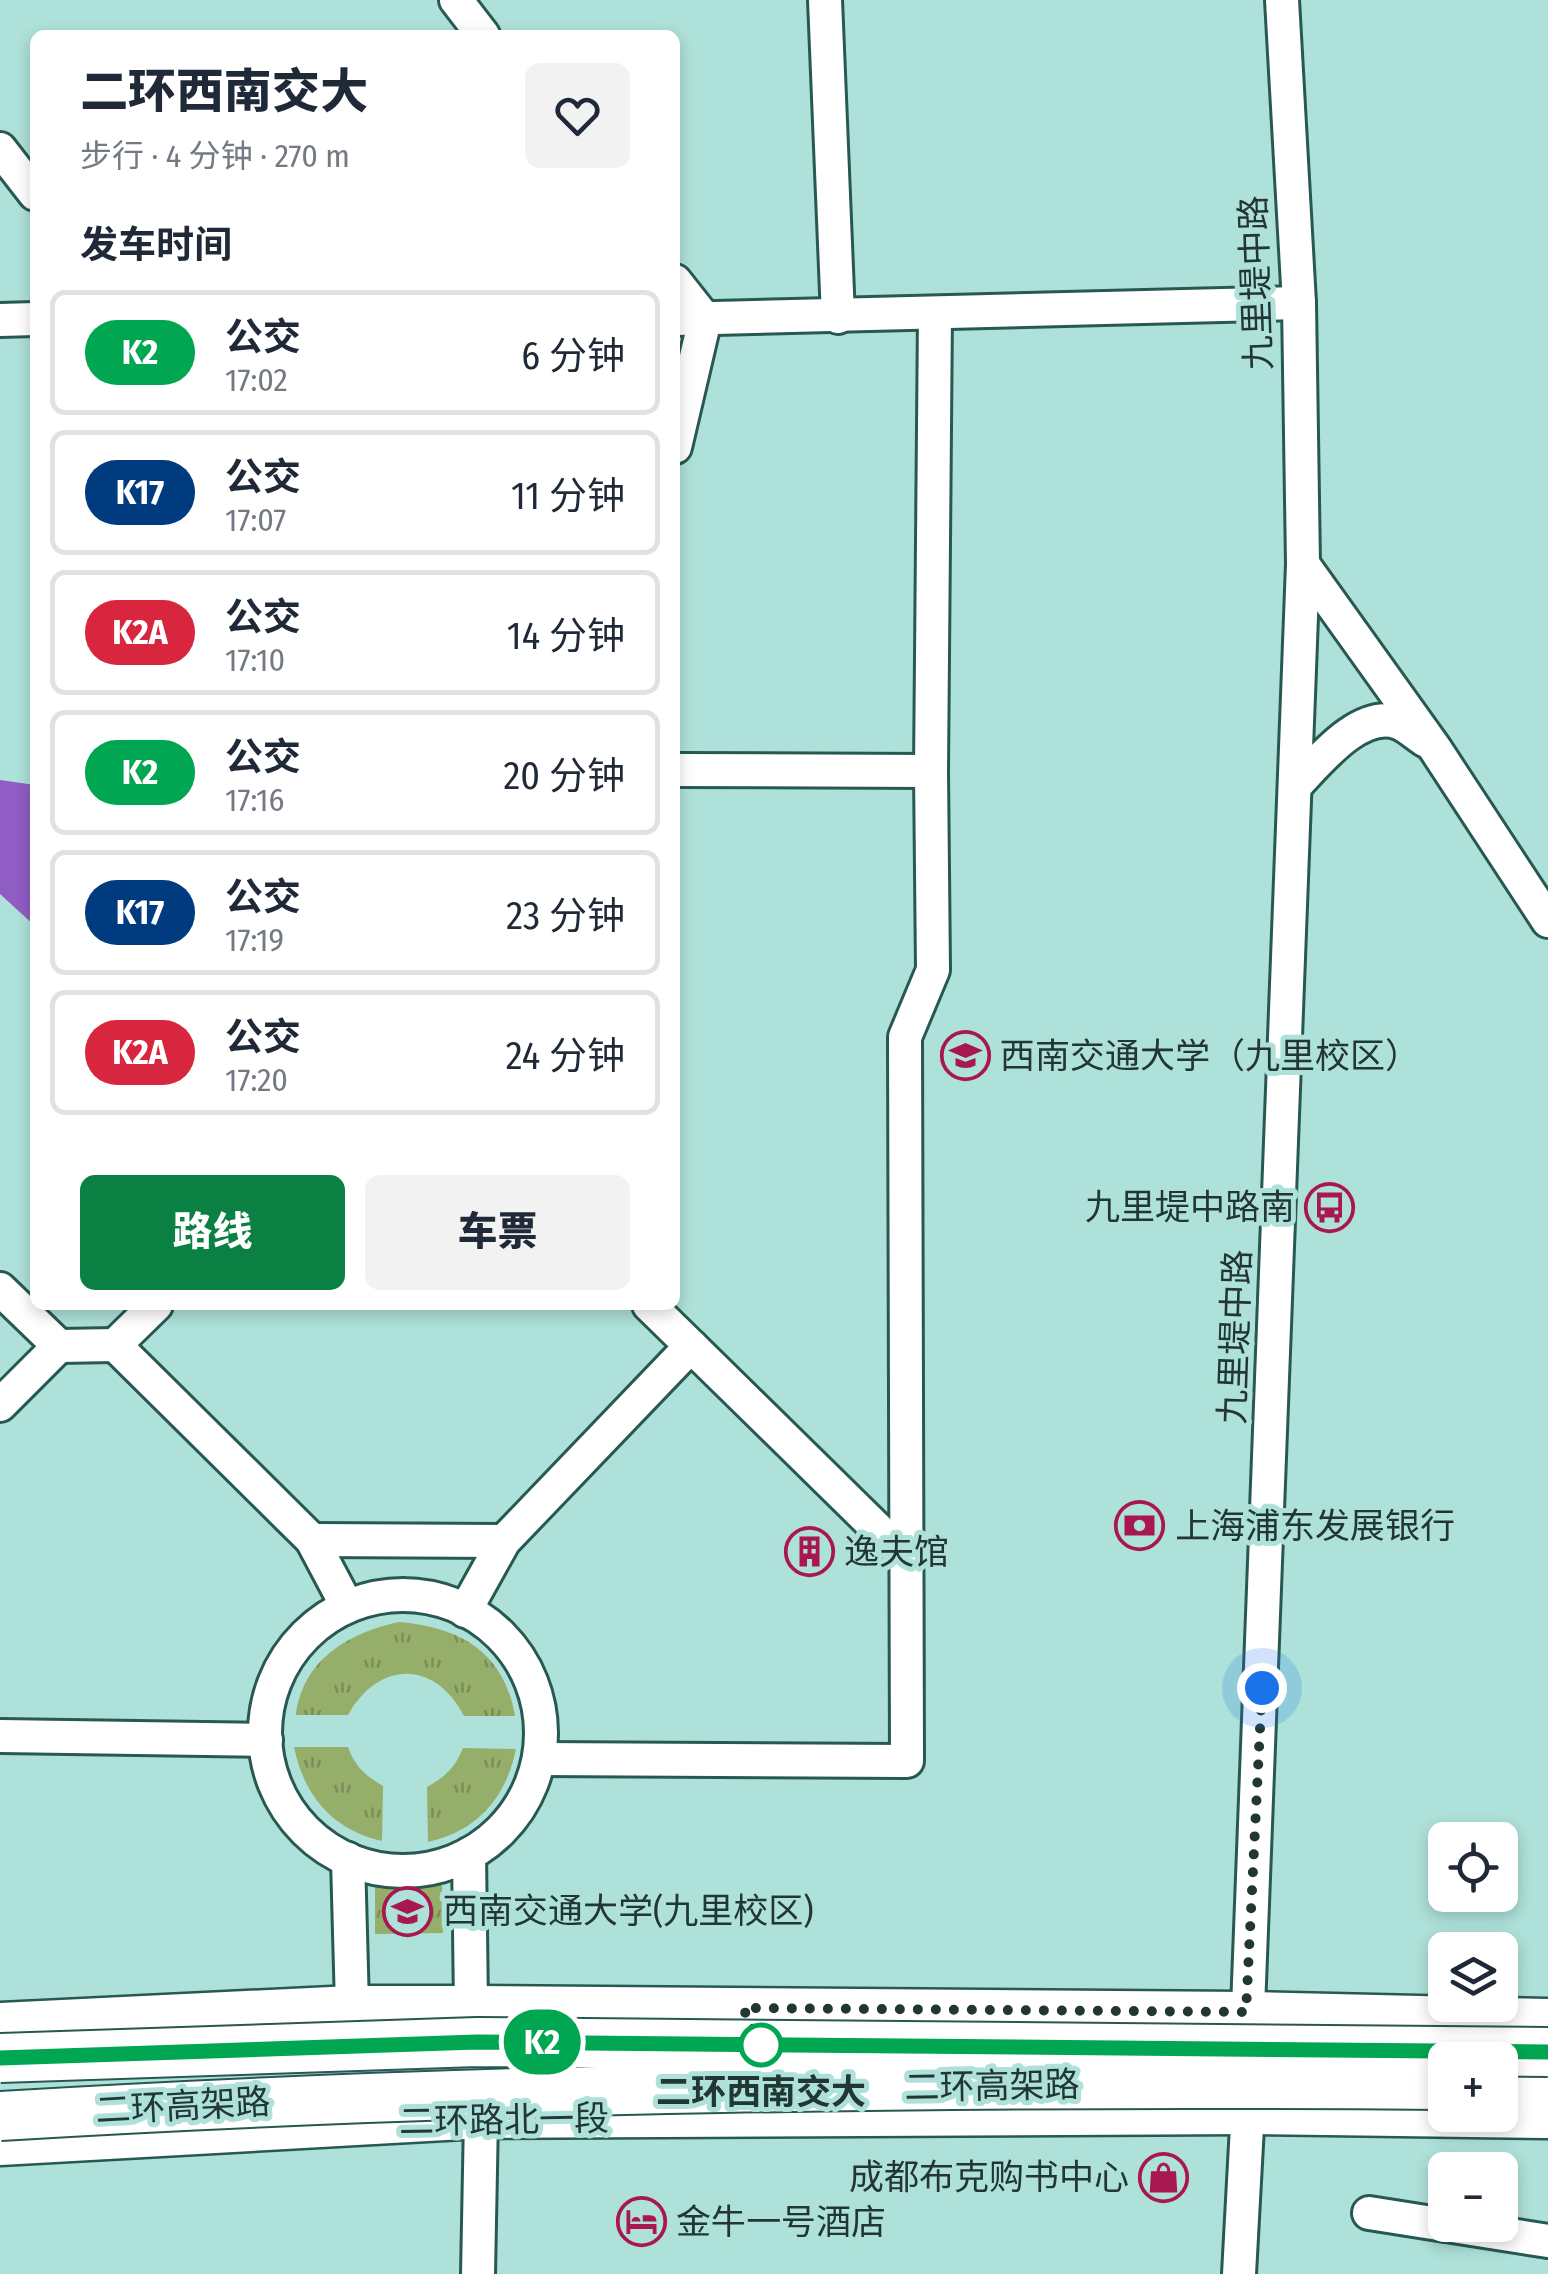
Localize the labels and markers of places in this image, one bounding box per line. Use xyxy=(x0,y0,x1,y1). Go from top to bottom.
school or university icon: 西南交通大学（九里校区） xyxy=(939,1030,991,1082)
place label: 西南交通大学（九里校区） xyxy=(1000,1035,1420,1077)
bus stop icon: 九里堤中路南 xyxy=(1304,1181,1356,1233)
place label: 九里堤中路南 xyxy=(1085,1186,1295,1228)
bank icon: 上海浦东发展银行 xyxy=(1114,1500,1166,1552)
place label: 上海浦东发展银行 xyxy=(1175,1505,1455,1547)
building icon: 逸夫馆 xyxy=(783,1526,835,1578)
place label: 逸夫馆 xyxy=(844,1531,949,1573)
school or university icon: 西南交通大学(九里校区) xyxy=(382,1885,434,1937)
place label: 西南交通大学(九里校区) xyxy=(443,1890,814,1932)
marker: 二环西南交大 xyxy=(740,2024,782,2066)
place label: 二环西南交大 xyxy=(656,2071,866,2113)
shop icon: 成都布克购书中心 xyxy=(1138,2151,1190,2203)
place label: 成都布克购书中心 xyxy=(849,2156,1129,2198)
hotel icon: 金牛一号酒店 xyxy=(615,2196,667,2248)
place label: 金牛一号酒店 xyxy=(676,2201,886,2243)

